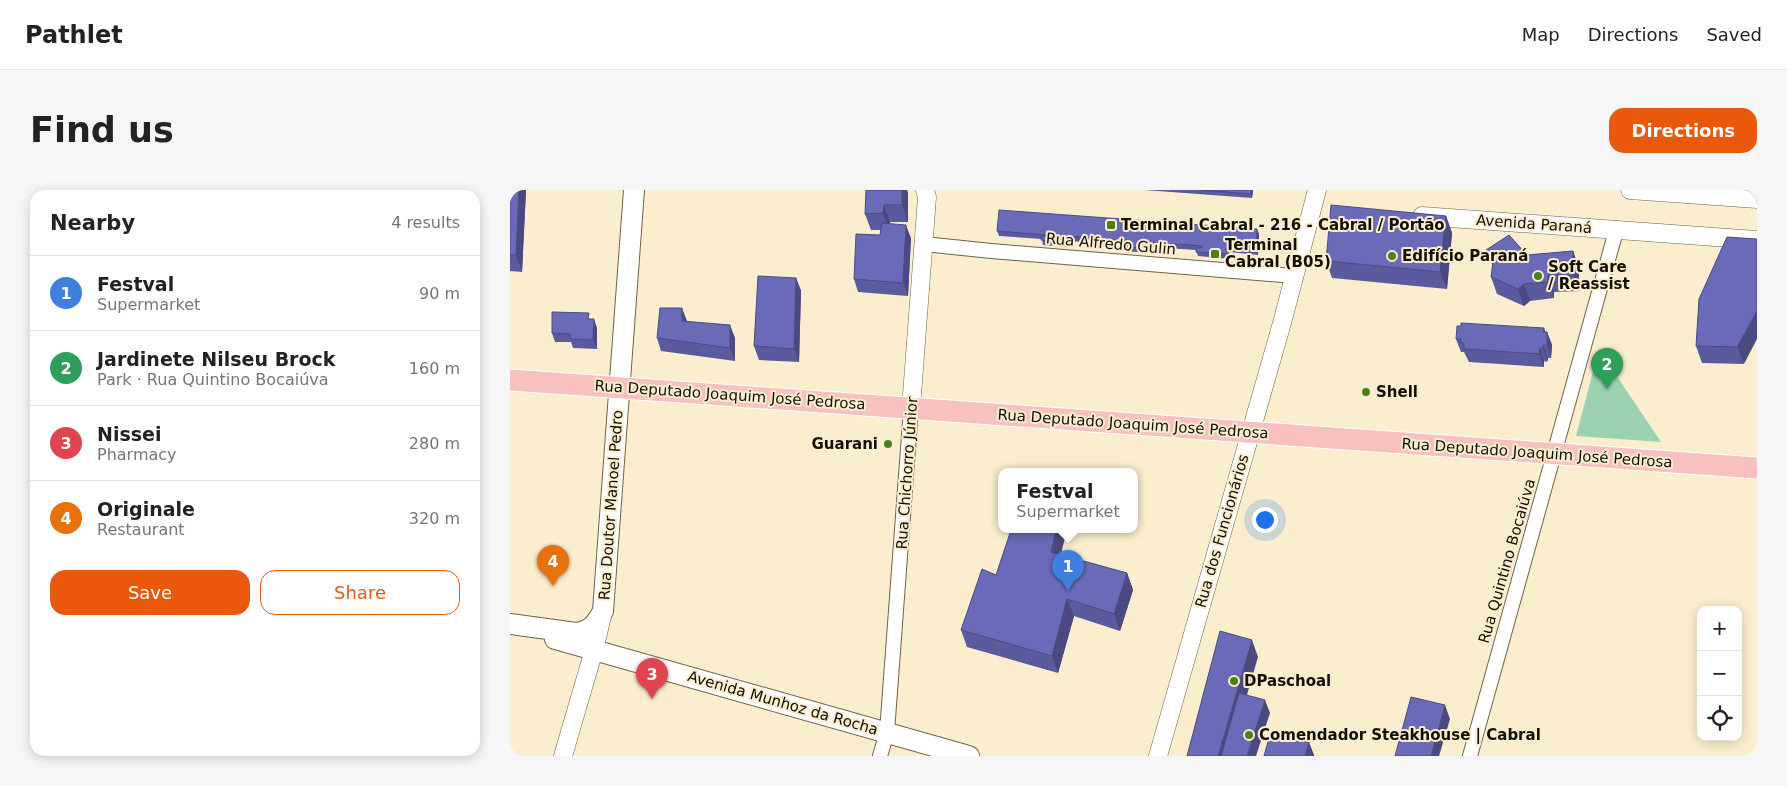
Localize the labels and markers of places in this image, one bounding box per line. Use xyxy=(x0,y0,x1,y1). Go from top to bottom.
place label: Terminal Cabral - 216 - Cabral / Portão xyxy=(1121,216,1445,234)
marker: Terminal Cabral - 216 - Cabral / Portão xyxy=(1105,219,1117,231)
place label: Terminal Cabral (B05) xyxy=(1225,236,1331,271)
place label: Edifício Paraná xyxy=(1402,247,1528,265)
marker: Terminal Cabral (B05) xyxy=(1209,248,1221,260)
marker: Edifício Paraná xyxy=(1386,250,1398,262)
place label: Soft Care / Reassist xyxy=(1548,258,1630,293)
marker: Soft Care / Reassist xyxy=(1532,270,1544,282)
pin: 2 xyxy=(1591,348,1623,389)
place label: Shell xyxy=(1376,383,1418,401)
marker: Shell xyxy=(1360,386,1372,398)
place label: Guarani xyxy=(812,435,878,453)
marker: Guarani xyxy=(882,438,894,450)
pin: 4 xyxy=(537,545,569,586)
pin: 1 xyxy=(1052,550,1084,591)
pin: 3 xyxy=(636,658,668,699)
place label: DPaschoal xyxy=(1244,672,1331,690)
marker: DPaschoal xyxy=(1228,675,1240,687)
place label: Comendador Steakhouse | Cabral xyxy=(1259,726,1541,745)
marker: Comendador Steakhouse | Cabral xyxy=(1243,729,1255,741)

